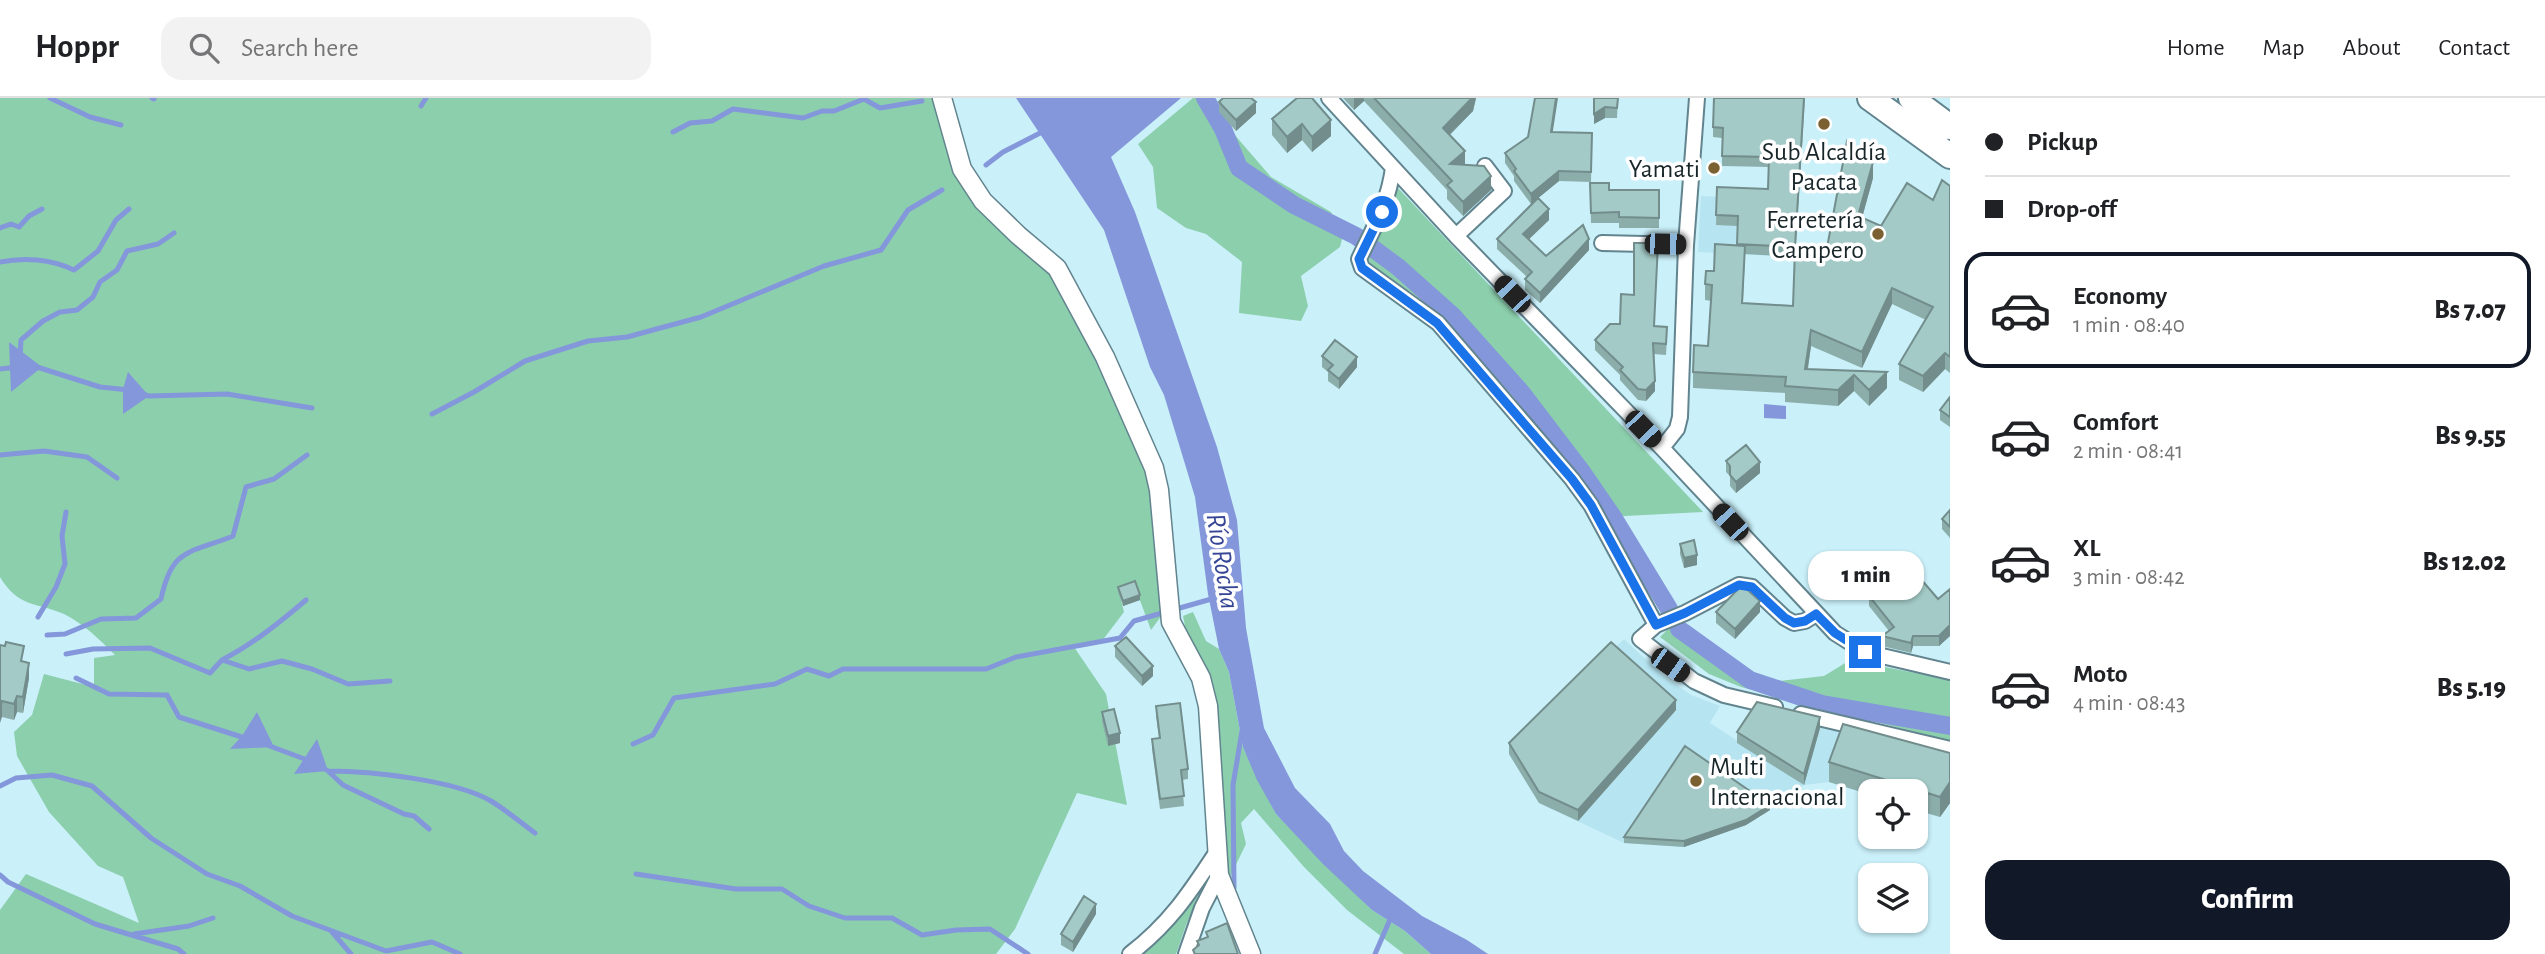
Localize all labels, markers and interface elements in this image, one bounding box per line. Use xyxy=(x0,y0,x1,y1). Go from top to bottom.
search box xyxy=(161,17,651,80)
icon: search xyxy=(185,29,223,67)
text: Hoppr xyxy=(35,31,119,64)
text: Search here xyxy=(241,35,359,61)
text: Home xyxy=(2167,36,2225,60)
text: Map xyxy=(2263,36,2305,60)
text: About xyxy=(2343,36,2400,60)
text: Contact xyxy=(2438,36,2510,60)
marker: Sub Alcaldía Pacata xyxy=(1816,116,1832,132)
text: Pickup xyxy=(2027,129,2098,155)
place label: Sub Alcaldía Pacata xyxy=(1762,139,1886,195)
place label: Yamati xyxy=(1629,156,1700,182)
marker: Yamati xyxy=(1706,160,1722,176)
route start xyxy=(1366,196,1398,228)
text: Drop-off xyxy=(2027,196,2116,222)
place label: Ferretería Campero xyxy=(1766,207,1864,263)
marker: Ferretería Campero xyxy=(1870,226,1886,242)
car xyxy=(1644,233,1687,255)
car xyxy=(1490,272,1535,316)
icon: car xyxy=(1989,279,2052,342)
text: Economy xyxy=(2073,283,2167,309)
text: Bs 7.07 xyxy=(2434,297,2506,323)
text: 1 min · 08:40 xyxy=(2073,314,2185,337)
icon: car xyxy=(1989,405,2052,468)
car xyxy=(1621,407,1666,451)
text: Comfort xyxy=(2073,409,2158,435)
text: Bs 9.55 xyxy=(2435,423,2506,449)
text: 2 min · 08:41 xyxy=(2073,440,2183,463)
car xyxy=(1708,499,1753,545)
water label: Río Rocha xyxy=(1201,511,1243,611)
icon: car xyxy=(1989,531,2052,594)
text: XL xyxy=(2073,535,2100,561)
text: Bs 12.02 xyxy=(2423,549,2506,575)
callout: 1 min xyxy=(1807,550,1923,600)
text: 1 min xyxy=(1842,564,1890,587)
text: 3 min · 08:42 xyxy=(2073,566,2185,589)
route end xyxy=(1849,636,1881,668)
car xyxy=(1647,644,1694,686)
icon: car xyxy=(1989,657,2052,720)
text: Moto xyxy=(2073,661,2128,687)
text: Bs 5.19 xyxy=(2437,675,2506,701)
text: 4 min · 08:43 xyxy=(2073,692,2185,715)
place label: Multi Internacional xyxy=(1710,754,1845,810)
marker: Multi Internacional xyxy=(1688,773,1704,789)
map controls xyxy=(1858,779,1928,933)
button: locate xyxy=(1858,779,1928,849)
button: Confirm xyxy=(1985,860,2510,940)
button: layers xyxy=(1858,863,1928,933)

